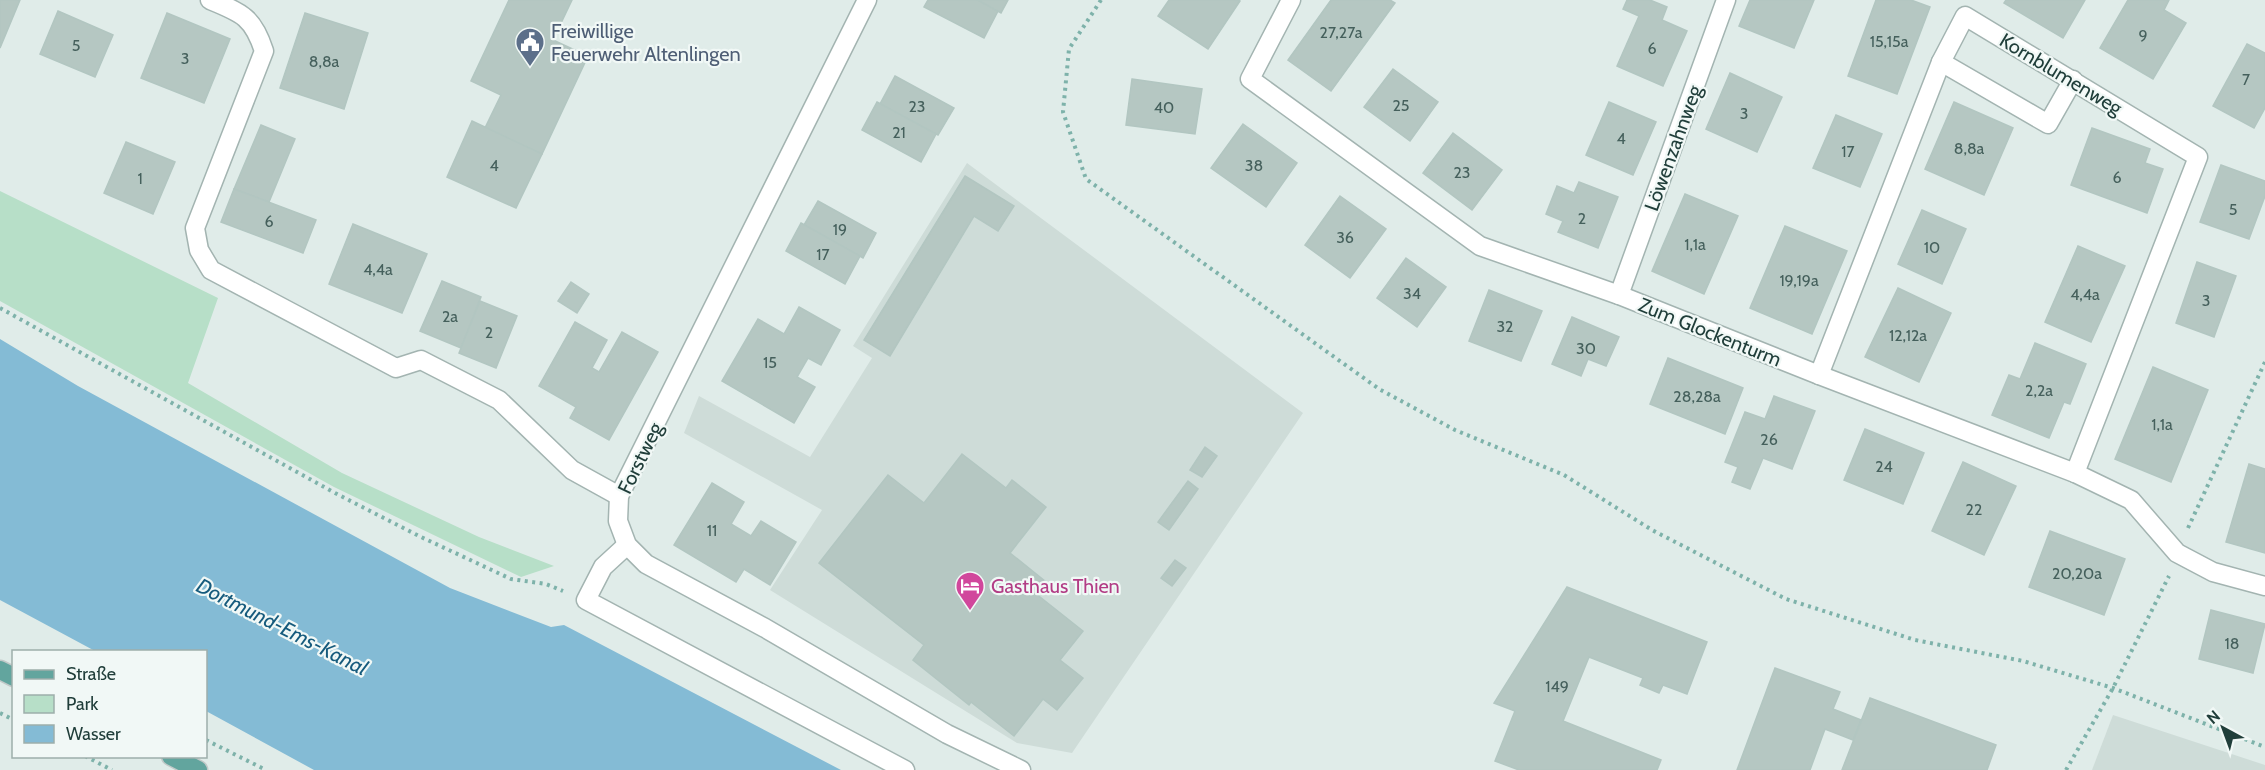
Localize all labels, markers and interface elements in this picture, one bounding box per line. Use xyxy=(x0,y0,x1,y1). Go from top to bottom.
place label: Freiwillige Feuerwehr Altenlingen xyxy=(551,19,741,66)
house number: 27,27a xyxy=(1320,23,1363,42)
public building icon: Freiwillige Feuerwehr Altenlingen xyxy=(514,26,546,68)
house number: 9 xyxy=(2138,26,2148,45)
street label: Kornblumenweg xyxy=(1995,28,2128,121)
house number: 15,15a xyxy=(1870,32,1909,51)
house number: 5 xyxy=(72,36,80,55)
house number: 6 xyxy=(1647,39,1657,58)
house number: 3 xyxy=(181,49,189,68)
house number: 8,8a xyxy=(309,52,340,71)
house number: 7 xyxy=(2242,70,2250,89)
street label: Löwenzahnweg xyxy=(1639,81,1707,214)
house number: 25 xyxy=(1392,96,1410,115)
house number: 23 xyxy=(908,97,926,116)
house number: 40 xyxy=(1154,98,1174,117)
house number: 3 xyxy=(1740,104,1748,123)
house number: 21 xyxy=(892,123,906,142)
house number: 4 xyxy=(1616,129,1626,148)
house number: 8,8a xyxy=(1954,139,1985,158)
house number: 17 xyxy=(1841,142,1855,161)
house number: 4 xyxy=(489,156,499,175)
house number: 38 xyxy=(1245,156,1263,175)
house number: 23 xyxy=(1453,163,1471,182)
house number: 6 xyxy=(2112,168,2122,187)
house number: 1 xyxy=(137,169,143,188)
house number: 5 xyxy=(2229,200,2237,219)
house number: 2 xyxy=(1578,209,1586,228)
house number: 6 xyxy=(264,212,274,231)
house number: 19 xyxy=(833,220,847,239)
house number: 36 xyxy=(1336,228,1354,247)
house number: 1,1a xyxy=(1684,235,1706,254)
house number: 10 xyxy=(1924,238,1940,257)
house number: 17 xyxy=(816,245,830,264)
house number: 4,4a xyxy=(363,260,393,279)
house number: 19,19a xyxy=(1779,271,1819,290)
house number: 34 xyxy=(1403,284,1421,303)
house number: 4,4a xyxy=(2070,285,2100,304)
house number: 3 xyxy=(2202,291,2210,310)
street label: Zum Glockenturm xyxy=(1635,292,1785,372)
house number: 2a xyxy=(442,307,458,326)
house number: 32 xyxy=(1496,317,1514,336)
house number: 2 xyxy=(485,323,493,342)
house number: 12,12a xyxy=(1889,326,1927,345)
house number: 30 xyxy=(1576,339,1596,358)
house number: 15 xyxy=(763,353,777,372)
house number: 2,2a xyxy=(2025,381,2053,400)
house number: 28,28a xyxy=(1673,387,1721,406)
house number: 1,1a xyxy=(2151,415,2173,434)
street label: Forstweg xyxy=(612,417,668,498)
house number: 26 xyxy=(1760,430,1778,449)
house number: 24 xyxy=(1875,457,1893,476)
house number: 22 xyxy=(1966,500,1982,519)
house number: 11 xyxy=(707,521,717,540)
house number: 20,20a xyxy=(2052,564,2102,583)
hotel icon: Gasthaus Thien xyxy=(954,570,986,612)
water label: Dortmund-Ems-Kanal xyxy=(192,573,372,681)
place label: Gasthaus Thien xyxy=(991,574,1120,598)
house number: 18 xyxy=(2225,634,2239,653)
legend xyxy=(12,650,207,758)
text: Straße xyxy=(66,663,116,685)
house number: 149 xyxy=(1545,677,1569,696)
text: Park xyxy=(66,693,99,715)
north arrow xyxy=(2193,698,2253,758)
text: N xyxy=(2203,706,2224,728)
text: Wasser xyxy=(66,723,121,745)

